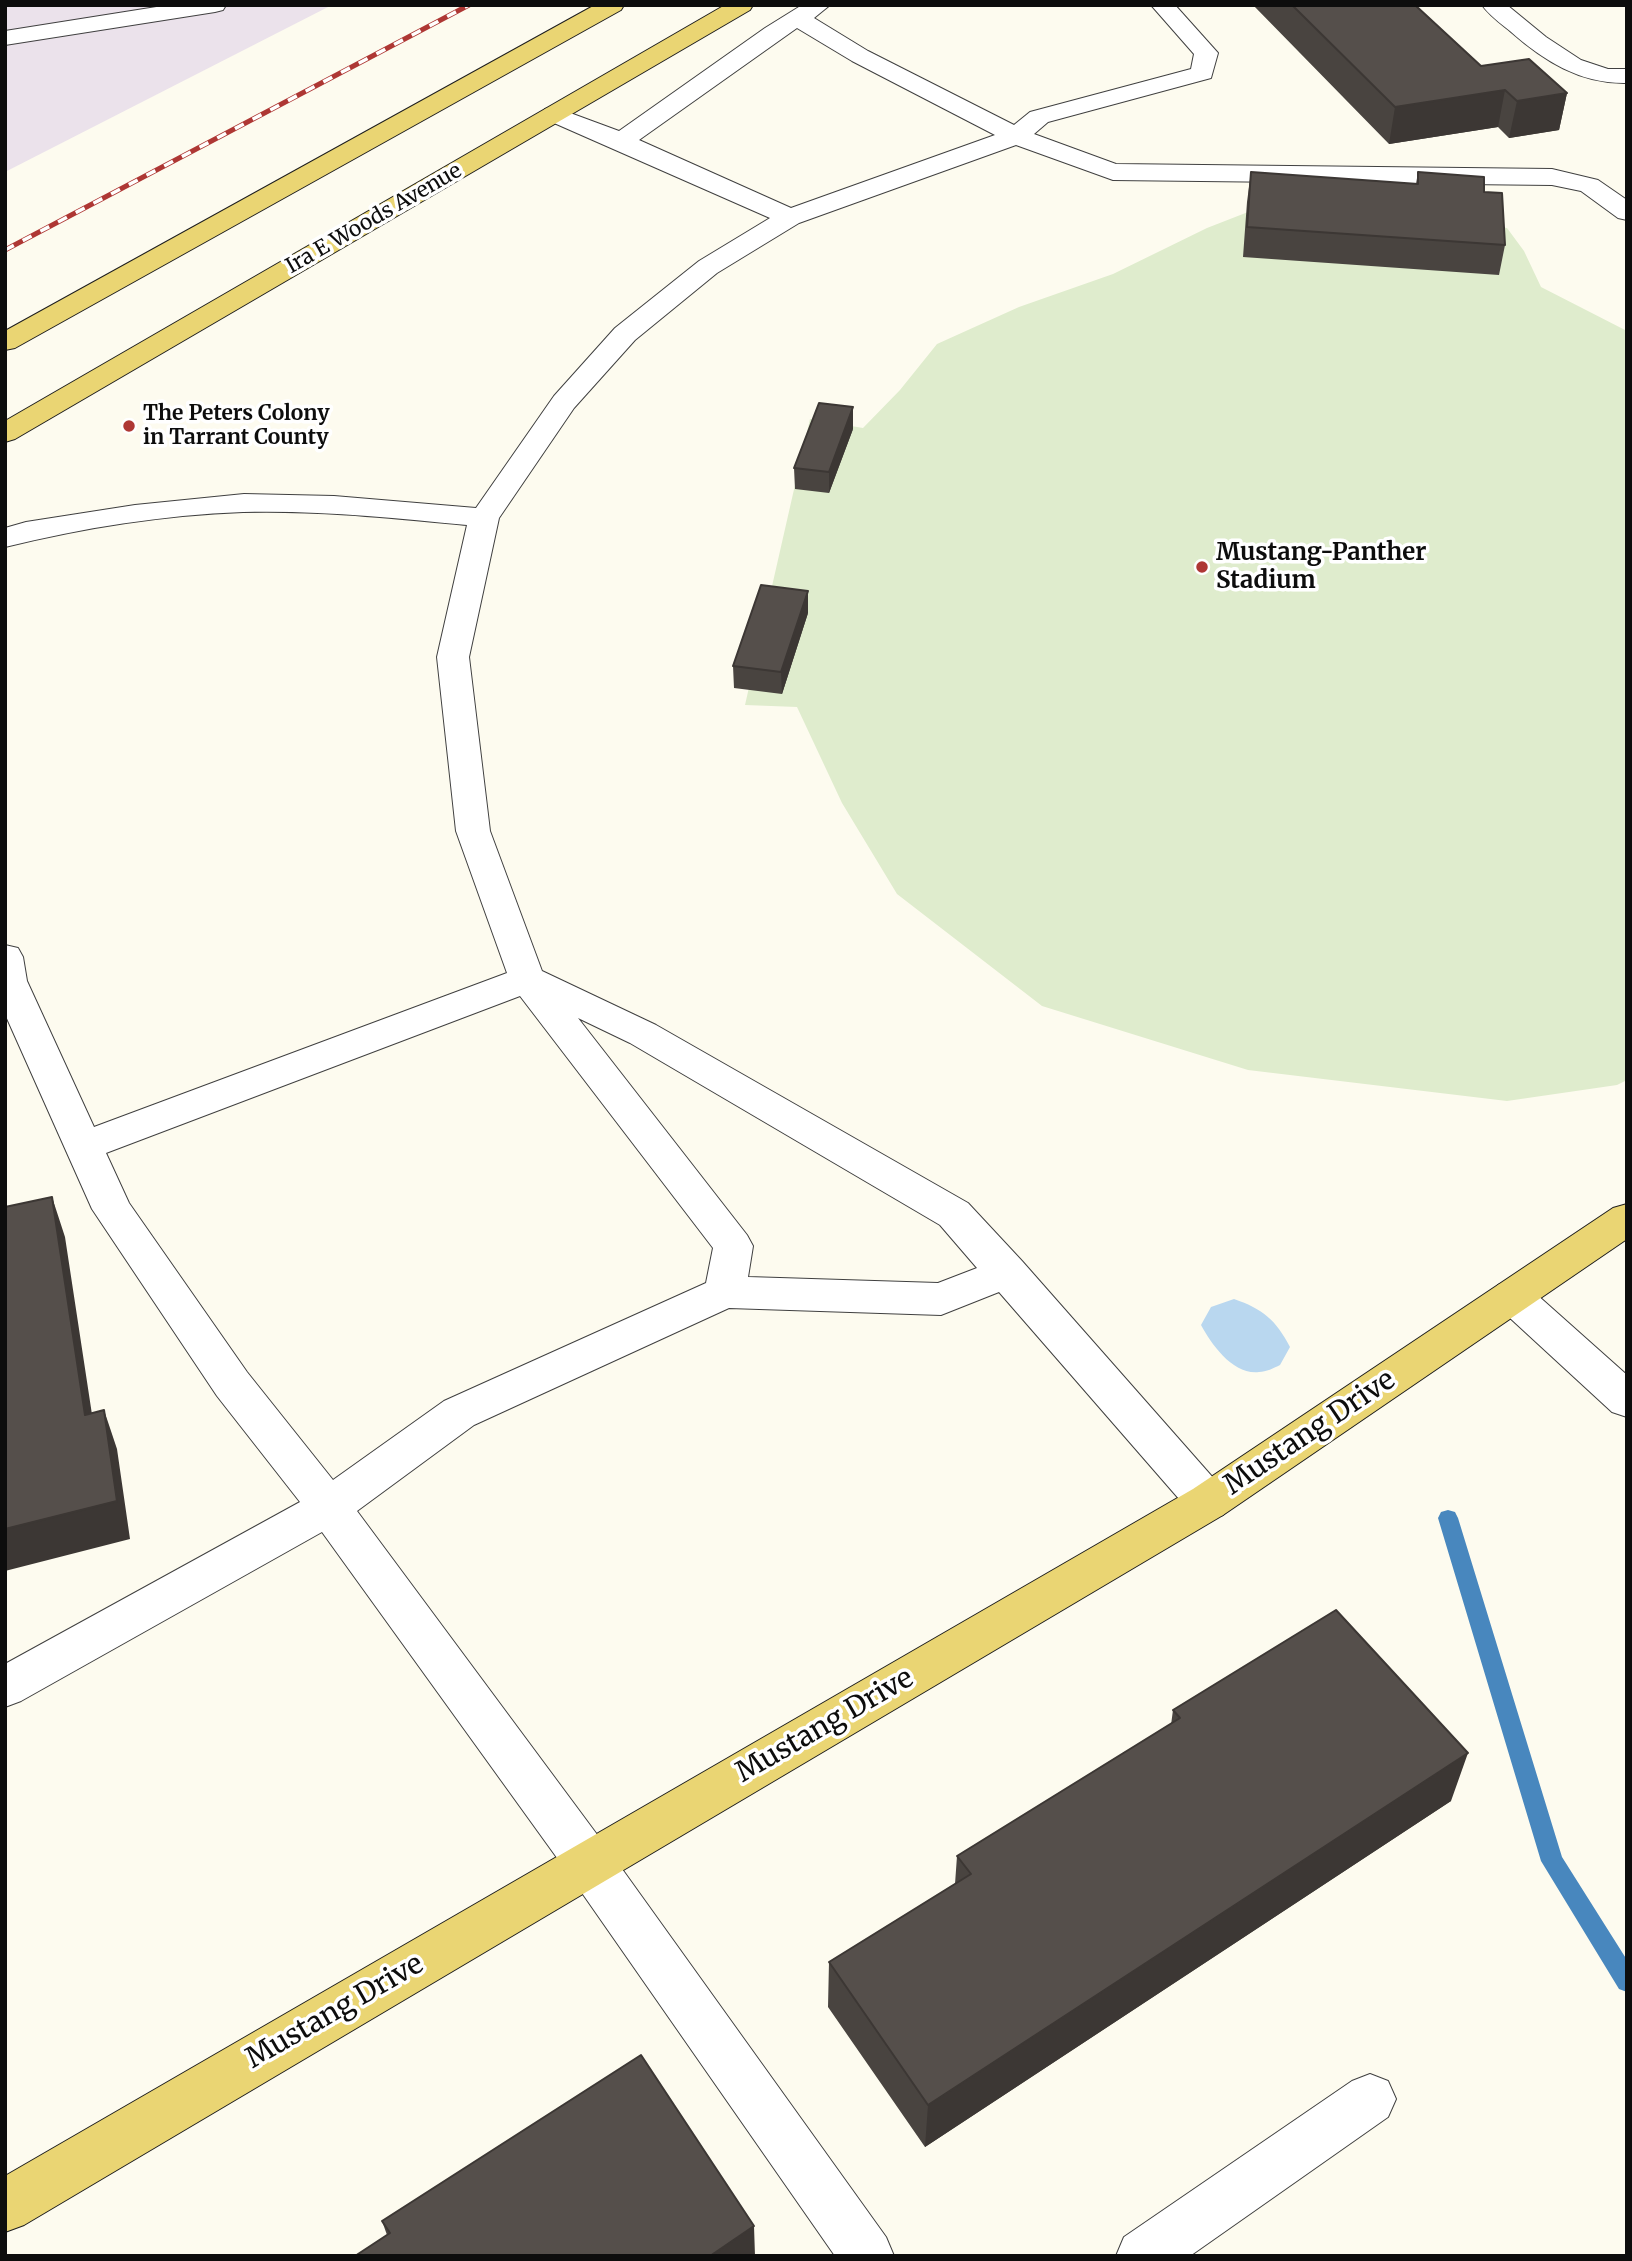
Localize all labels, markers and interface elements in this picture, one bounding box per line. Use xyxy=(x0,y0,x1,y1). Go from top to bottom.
street label: Ira E Woods Avenue xyxy=(282,158,466,280)
place label: The Peters Colony in Tarrant County xyxy=(143,401,330,451)
marker: The Peters Colony in Tarrant County xyxy=(121,418,137,434)
place label: Mustang-Panther Stadium xyxy=(1216,539,1426,595)
marker: Mustang-Panther Stadium xyxy=(1194,559,1210,575)
street label: Mustang Drive xyxy=(1218,1363,1402,1503)
street label: Mustang Drive xyxy=(731,1662,919,1790)
street label: Mustang Drive xyxy=(241,1948,429,2076)

